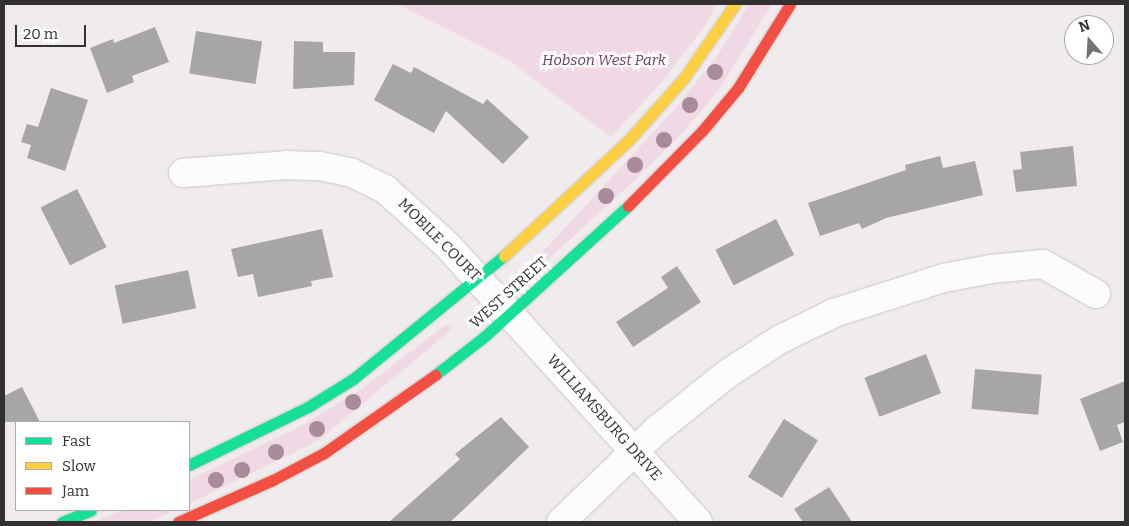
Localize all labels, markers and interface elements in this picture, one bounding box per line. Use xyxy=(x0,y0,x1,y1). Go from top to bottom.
scale bar xyxy=(18,15,89,47)
north arrow xyxy=(1064,15,1114,65)
text: N xyxy=(1076,16,1092,36)
text: 20 m xyxy=(23,25,58,43)
park label: Hobson West Park xyxy=(542,52,666,70)
street label: MOBILE COURT xyxy=(394,195,484,285)
street label: WEST STREET xyxy=(466,253,552,333)
street label: WILLIAMSBURG DRIVE xyxy=(543,351,665,485)
legend xyxy=(15,421,190,511)
text: Fast xyxy=(62,432,91,450)
text: Slow xyxy=(62,457,96,475)
text: Jam xyxy=(62,482,89,500)

